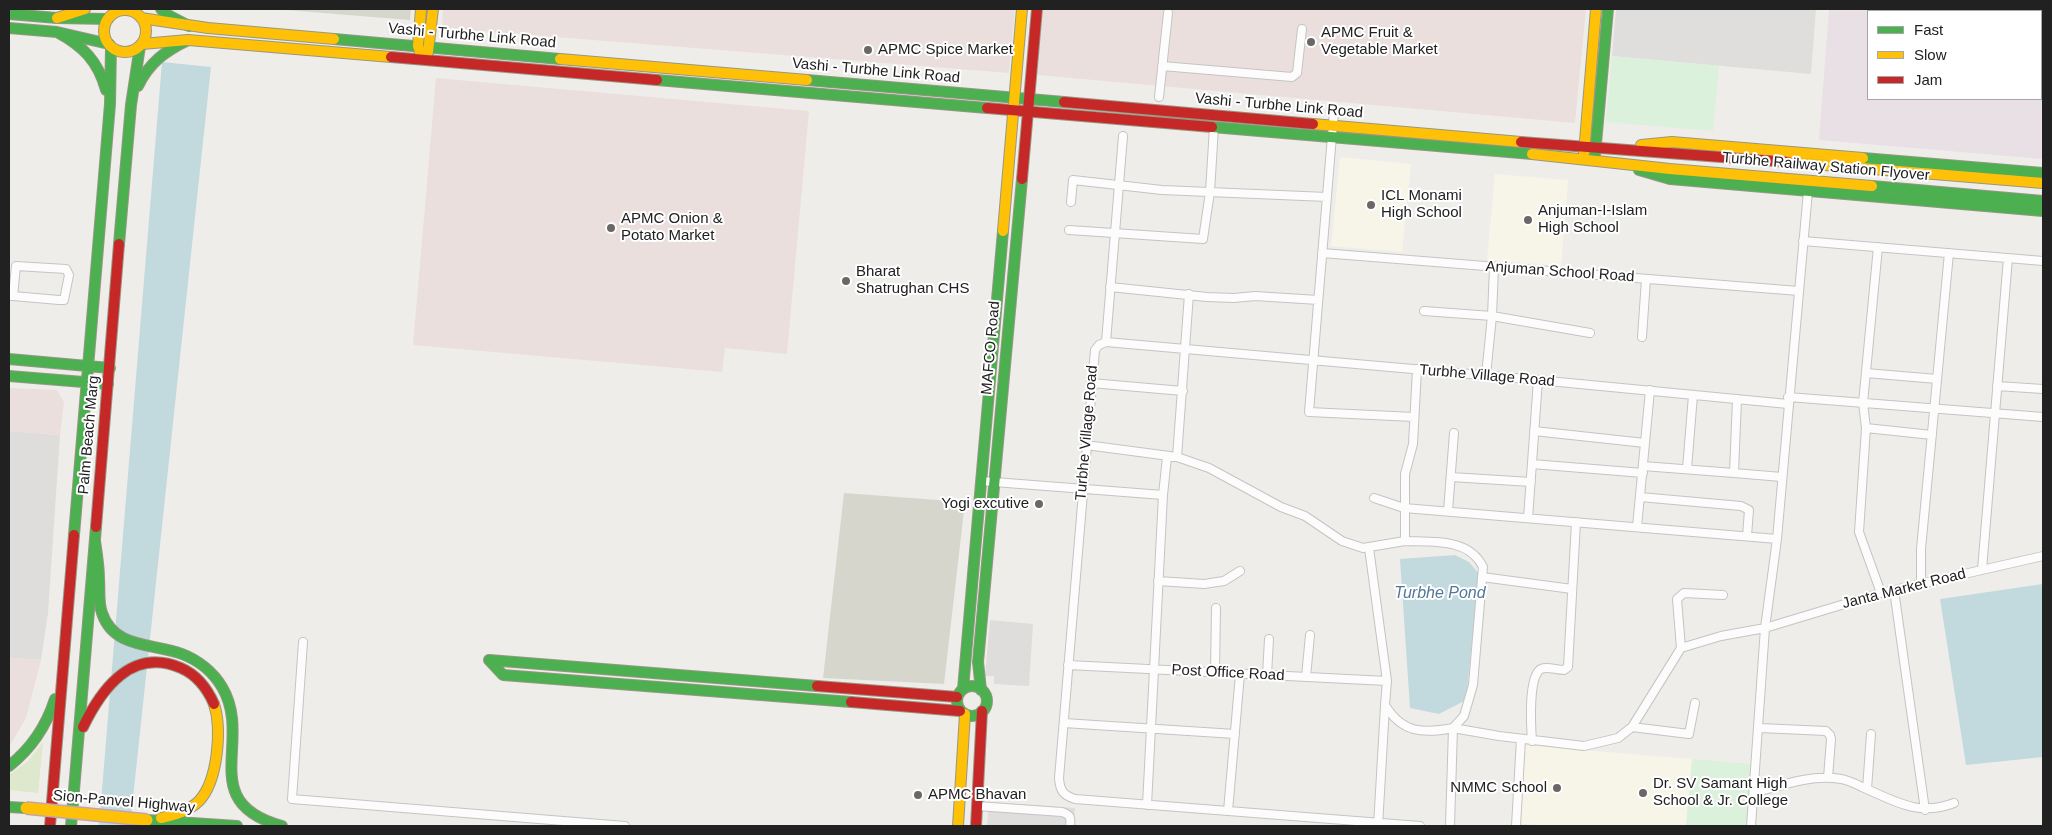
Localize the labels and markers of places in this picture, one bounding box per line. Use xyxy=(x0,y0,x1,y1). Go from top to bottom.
place label: APMC Fruit & Vegetable Market xyxy=(1321,24,1438,59)
marker: APMC Fruit & Vegetable Market xyxy=(1305,36,1317,48)
place label: APMC Spice Market xyxy=(878,41,1013,59)
marker: APMC Spice Market xyxy=(862,44,874,56)
place label: ICL Monami High School xyxy=(1381,187,1462,222)
marker: ICL Monami High School xyxy=(1365,199,1377,211)
place label: Anjuman-I-Islam High School xyxy=(1538,202,1647,237)
place label: APMC Onion & Potato Market xyxy=(621,210,723,245)
marker: Anjuman-I-Islam High School xyxy=(1522,214,1534,226)
marker: APMC Onion & Potato Market xyxy=(605,222,617,234)
place label: Bharat Shatrughan CHS xyxy=(856,263,969,298)
marker: Bharat Shatrughan CHS xyxy=(840,275,852,287)
place label: Yogi excutive xyxy=(941,495,1029,513)
marker: Yogi excutive xyxy=(1033,498,1045,510)
place label: Dr. SV Samant High School & Jr. College xyxy=(1653,775,1788,810)
place label: NMMC School xyxy=(1450,779,1547,797)
marker: NMMC School xyxy=(1551,782,1563,794)
place label: APMC Bhavan xyxy=(928,786,1026,804)
marker: Dr. SV Samant High School & Jr. College xyxy=(1637,787,1649,799)
marker: APMC Bhavan xyxy=(912,789,924,801)

